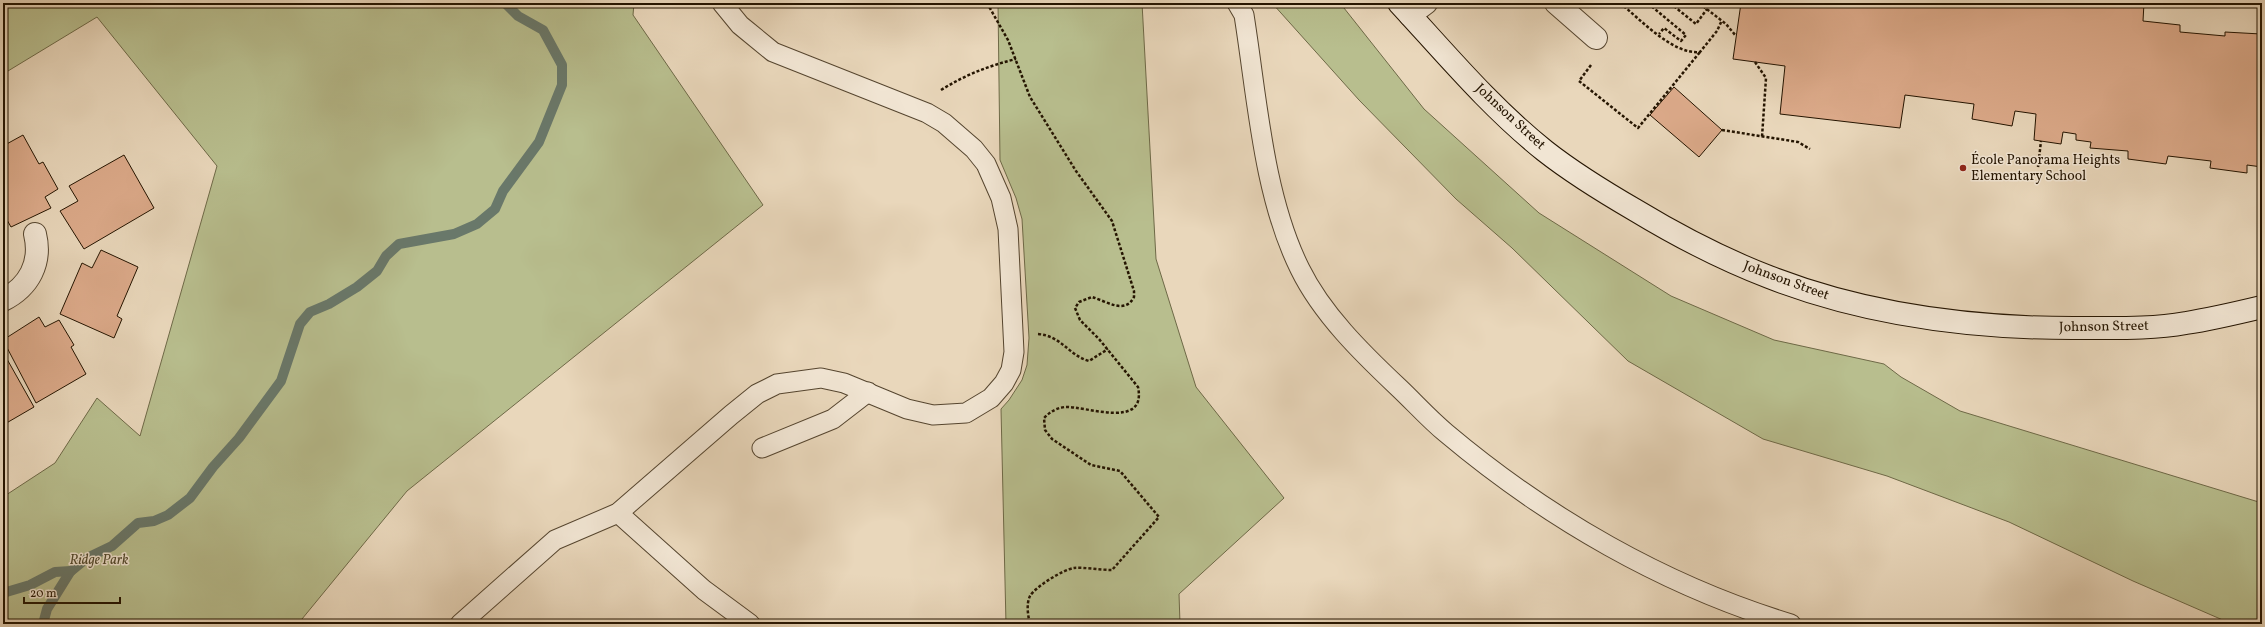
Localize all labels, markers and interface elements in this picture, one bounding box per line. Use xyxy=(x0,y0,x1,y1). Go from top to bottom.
street label: Johnson Street xyxy=(1471,79,1549,155)
place label: École Panorama Heights Elementary School xyxy=(1971,151,2120,186)
marker: École Panorama Heights Elementary School xyxy=(1958,163,1968,173)
street label: Johnson Street xyxy=(1741,257,1832,305)
street label: Johnson Street xyxy=(2059,317,2149,337)
park label: Ridge Park xyxy=(69,551,129,570)
scale bar xyxy=(24,579,120,605)
text: 20 m xyxy=(30,586,57,602)

